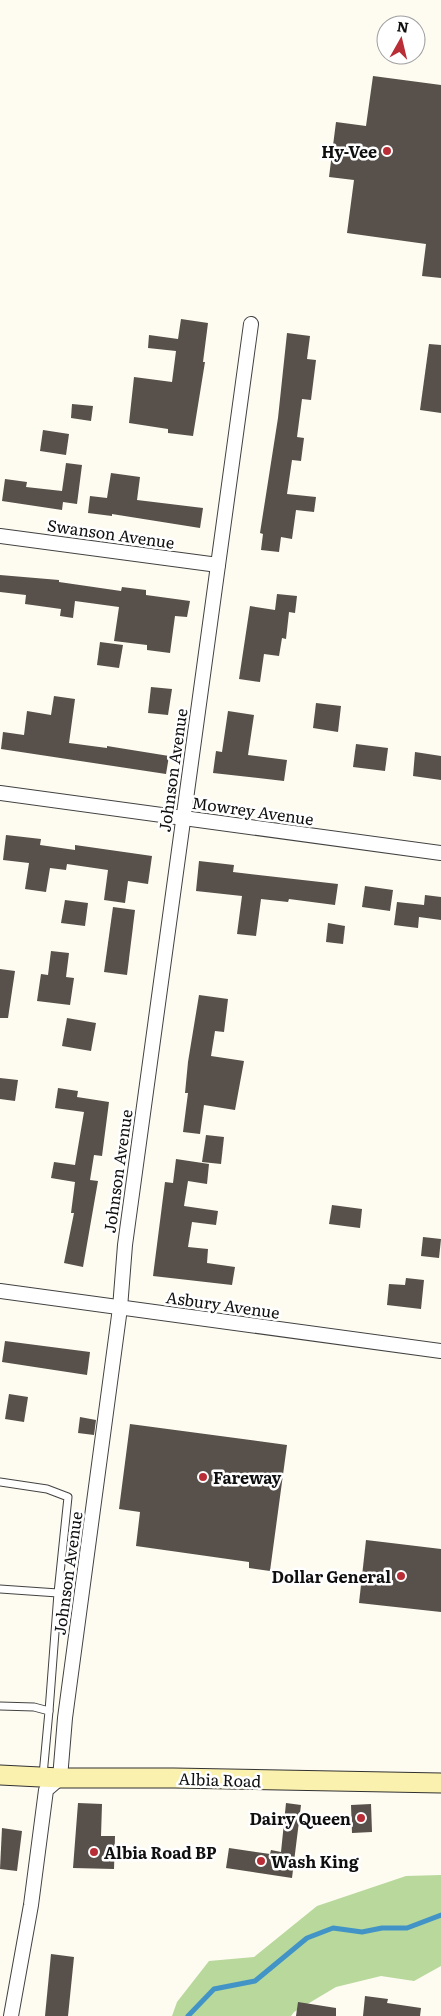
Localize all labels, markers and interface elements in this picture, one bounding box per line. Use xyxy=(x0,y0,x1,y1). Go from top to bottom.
north arrow xyxy=(376,15,426,65)
text: N xyxy=(396,15,410,37)
place label: Hy-Vee xyxy=(321,139,377,163)
marker: Hy-Vee xyxy=(381,145,393,157)
street label: Swanson Avenue xyxy=(46,512,176,554)
street label: Johnson Avenue xyxy=(151,707,193,833)
street label: Mowrey Avenue xyxy=(191,790,315,830)
street label: Johnson Avenue xyxy=(96,1108,138,1234)
street label: Asbury Avenue xyxy=(165,1284,281,1324)
place label: Fareway xyxy=(213,1465,282,1489)
marker: Fareway xyxy=(197,1471,209,1483)
street label: Johnson Avenue xyxy=(46,1510,88,1636)
place label: Dollar General xyxy=(271,1564,391,1588)
marker: Dollar General xyxy=(395,1570,407,1582)
street label: Albia Road xyxy=(178,1766,262,1792)
place label: Dairy Queen xyxy=(249,1806,351,1830)
marker: Dairy Queen xyxy=(355,1812,367,1824)
place label: Albia Road BP xyxy=(104,1840,217,1864)
marker: Albia Road BP xyxy=(88,1846,100,1858)
place label: Wash King xyxy=(271,1849,359,1873)
marker: Wash King xyxy=(255,1855,267,1867)

